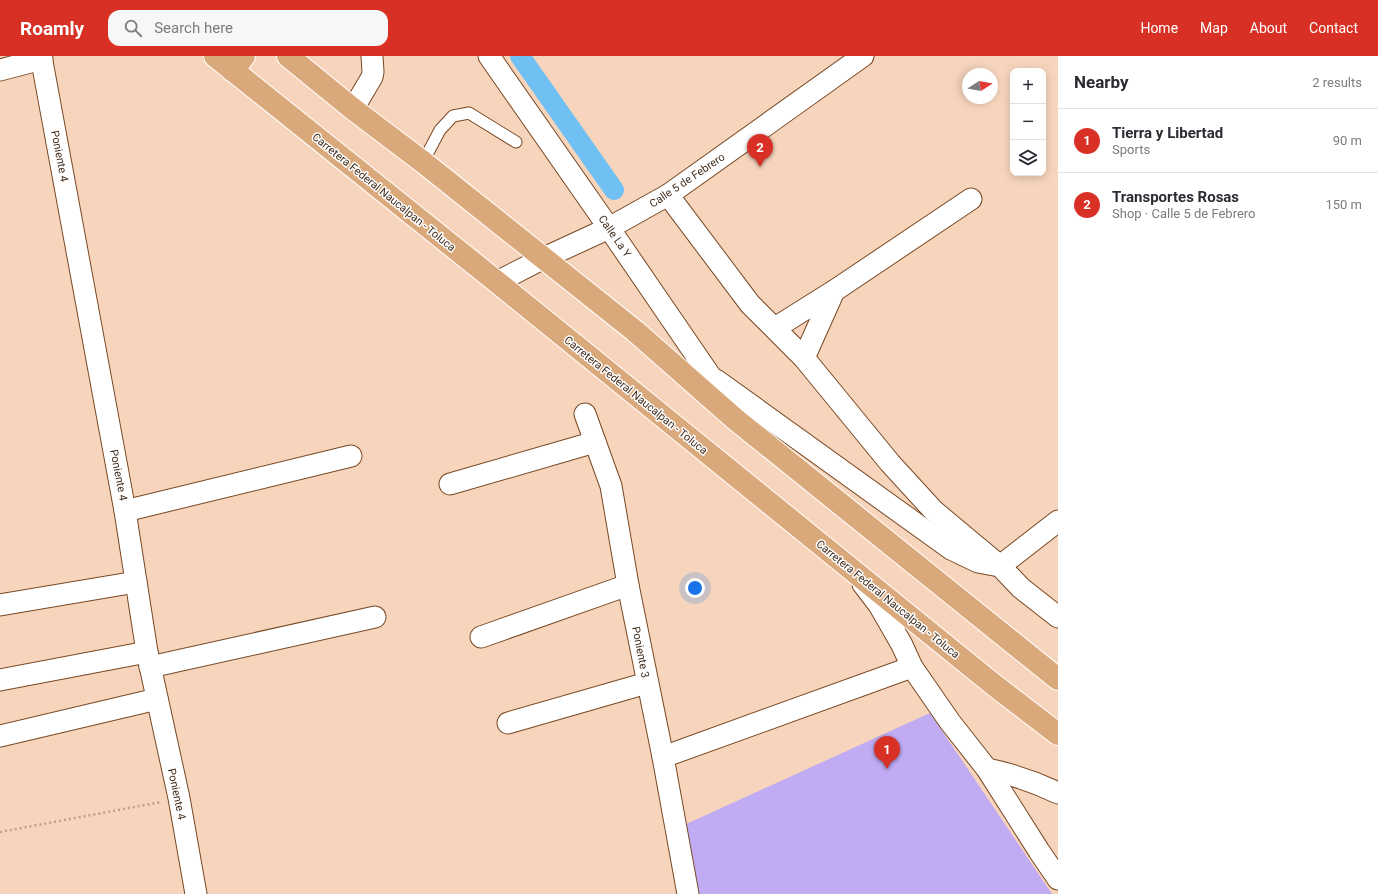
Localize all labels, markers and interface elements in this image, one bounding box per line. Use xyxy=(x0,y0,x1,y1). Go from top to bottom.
search box xyxy=(108,10,388,46)
text: Roamly xyxy=(20,17,84,40)
icon: search xyxy=(122,17,144,39)
text: Search here xyxy=(154,19,233,37)
text: Home xyxy=(1140,20,1178,36)
text: Map xyxy=(1200,20,1228,36)
text: About xyxy=(1250,20,1287,36)
text: Contact xyxy=(1309,20,1358,36)
north arrow xyxy=(962,68,998,104)
map controls xyxy=(1010,68,1046,176)
button: + xyxy=(1010,68,1046,104)
text: Nearby xyxy=(1074,72,1129,92)
text: 2 results xyxy=(1312,75,1362,90)
button: − xyxy=(1010,104,1046,140)
text: Tierra y Libertad xyxy=(1112,124,1223,142)
street label: Poniente 4 xyxy=(48,129,71,183)
street label: Carretera Federal Naucalpan - Toluca xyxy=(310,131,458,254)
text: 1 xyxy=(1083,133,1091,148)
text: 90 m xyxy=(1333,133,1362,148)
pin: 2 xyxy=(747,134,773,167)
button: layers xyxy=(1010,140,1046,176)
text: Sports xyxy=(1112,142,1150,157)
street label: Calle 5 de Febrero xyxy=(647,150,727,210)
text: Transportes Rosas xyxy=(1112,188,1239,206)
text: 2 xyxy=(1083,197,1091,212)
text: 150 m xyxy=(1325,197,1362,212)
text: Shop · Calle 5 de Febrero xyxy=(1112,206,1256,221)
street label: Calle La Y xyxy=(595,213,634,260)
street label: Carretera Federal Naucalpan - Toluca xyxy=(562,334,710,457)
street label: Poniente 4 xyxy=(107,448,130,502)
street label: Carretera Federal Naucalpan - Toluca xyxy=(814,538,962,661)
your location xyxy=(685,578,705,598)
street label: Poniente 3 xyxy=(629,625,652,679)
pin: 1 xyxy=(874,736,900,769)
street label: Poniente 4 xyxy=(165,767,188,821)

